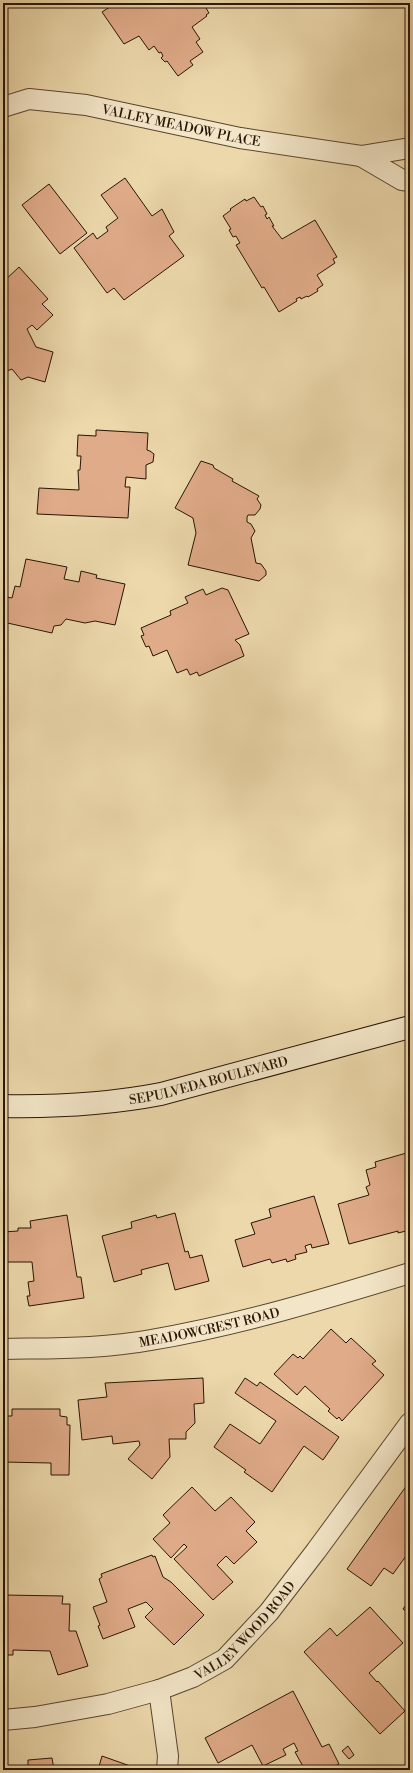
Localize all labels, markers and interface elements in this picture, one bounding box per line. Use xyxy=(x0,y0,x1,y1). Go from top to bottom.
street label: VALLEY MEADOW PLACE xyxy=(99,101,262,150)
street label: SEPULVEDA BOULEVARD xyxy=(128,1053,290,1108)
street label: MEADOWCREST ROAD xyxy=(138,1305,282,1351)
street label: VALLEY WOOD ROAD xyxy=(191,1578,299,1684)

